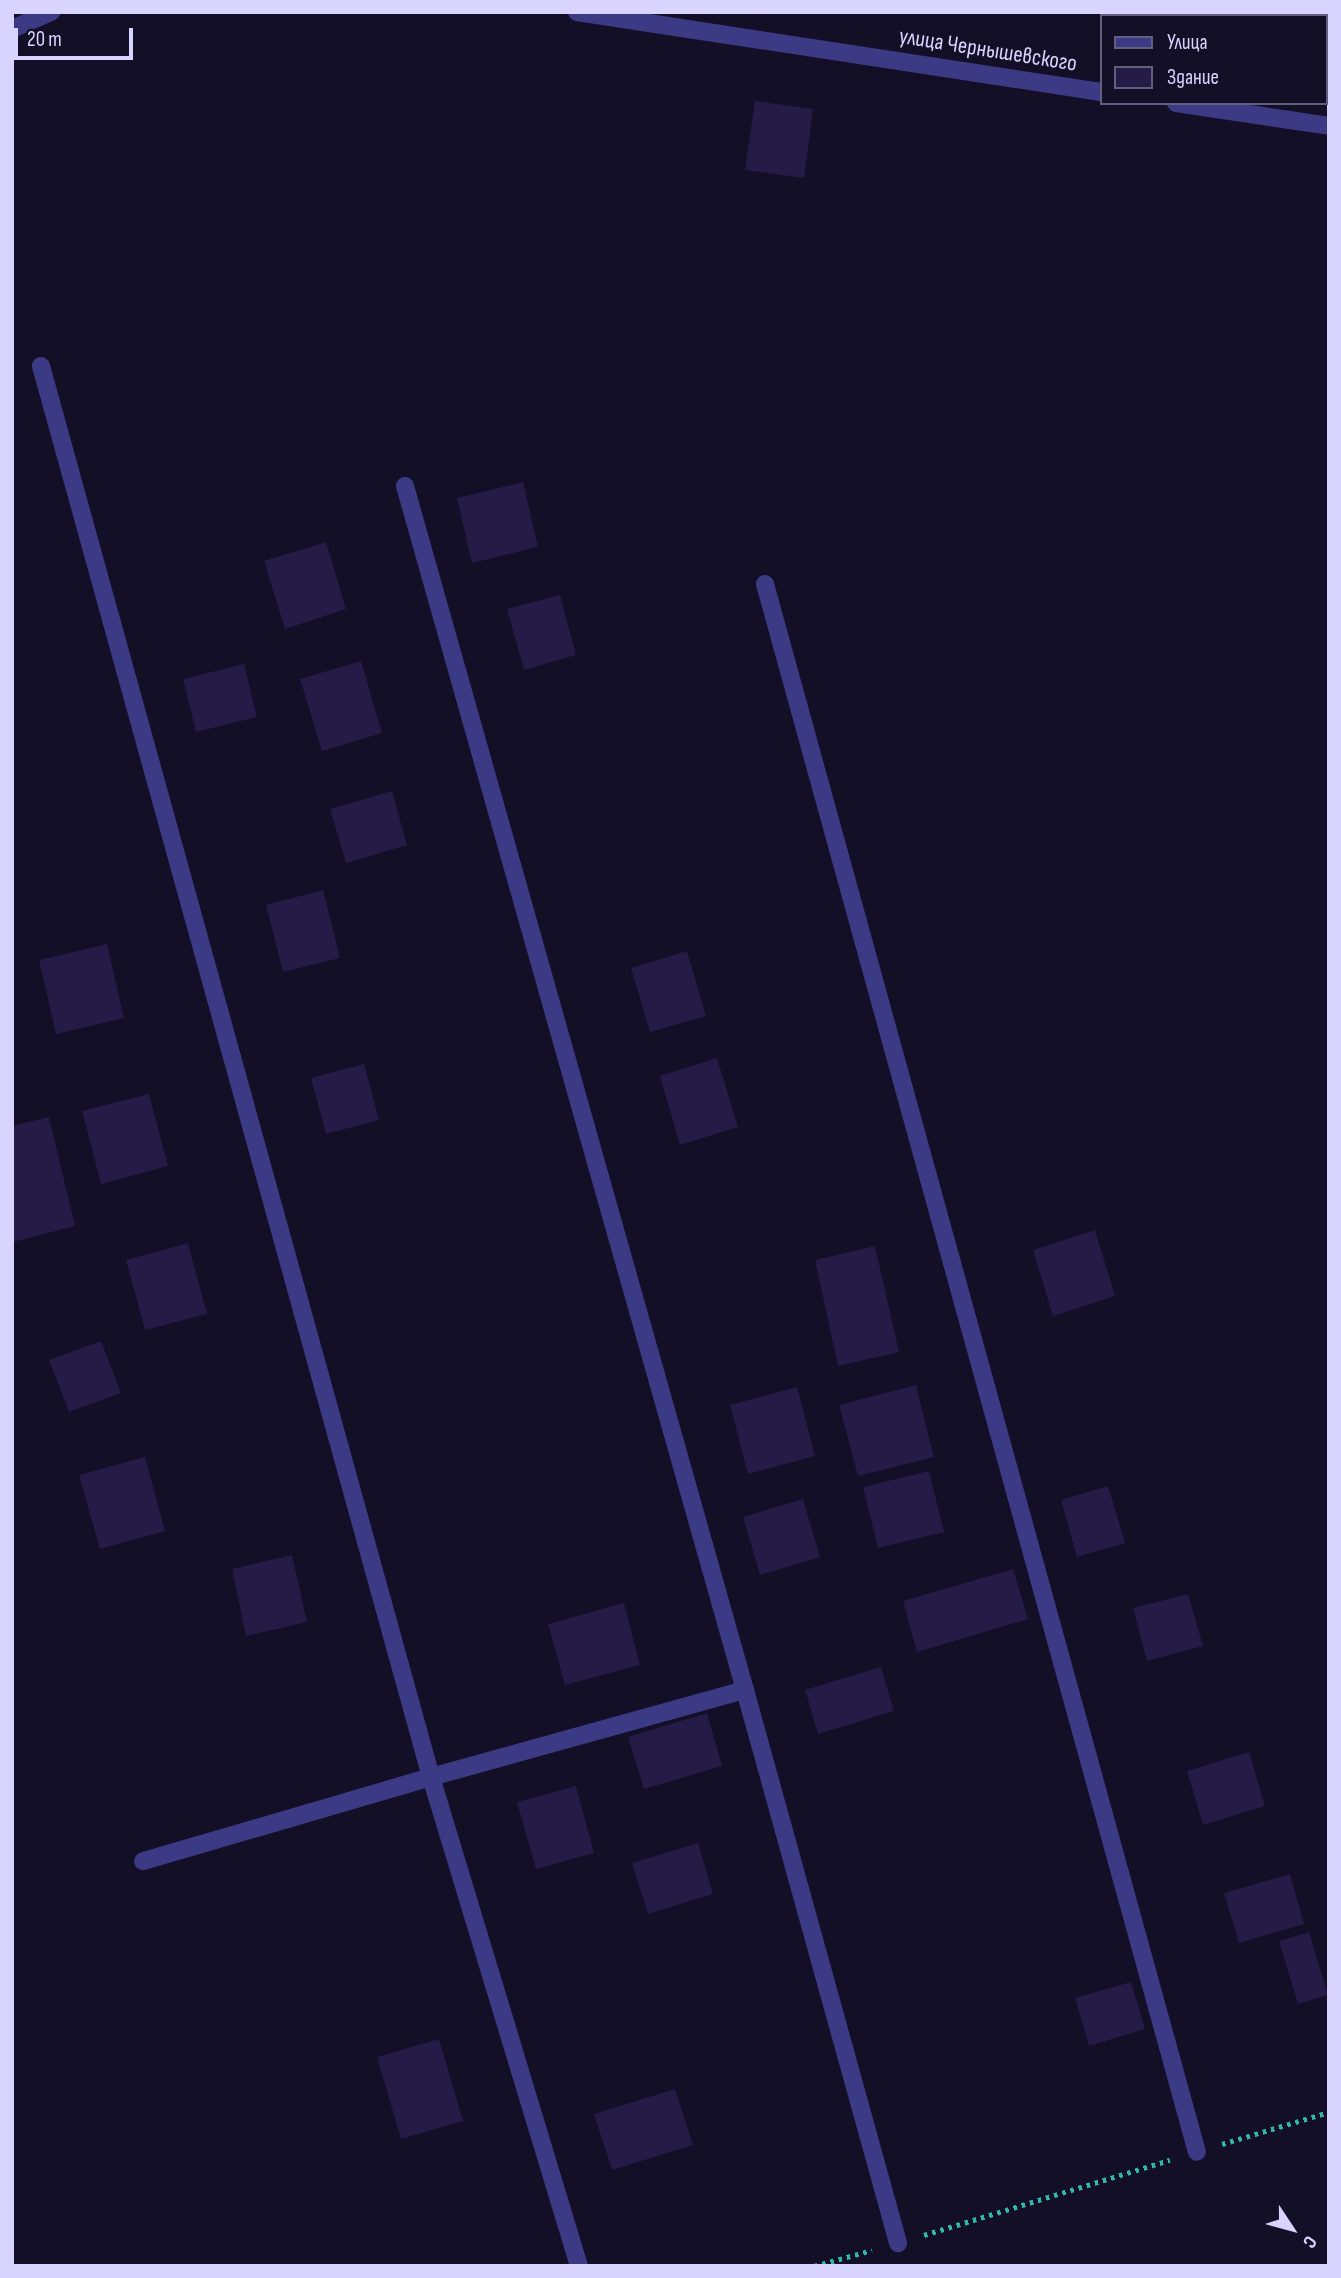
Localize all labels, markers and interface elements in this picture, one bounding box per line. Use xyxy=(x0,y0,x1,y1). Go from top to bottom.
scale bar xyxy=(18,14,136,58)
legend xyxy=(1100,14,1327,105)
street label: улица Чернышевского xyxy=(897,22,1079,78)
text: 20 m xyxy=(27,27,62,52)
text: Улица xyxy=(1167,30,1208,55)
text: Здание xyxy=(1167,65,1219,90)
north arrow xyxy=(1257,2194,1327,2264)
text: С xyxy=(1297,2231,1322,2252)

